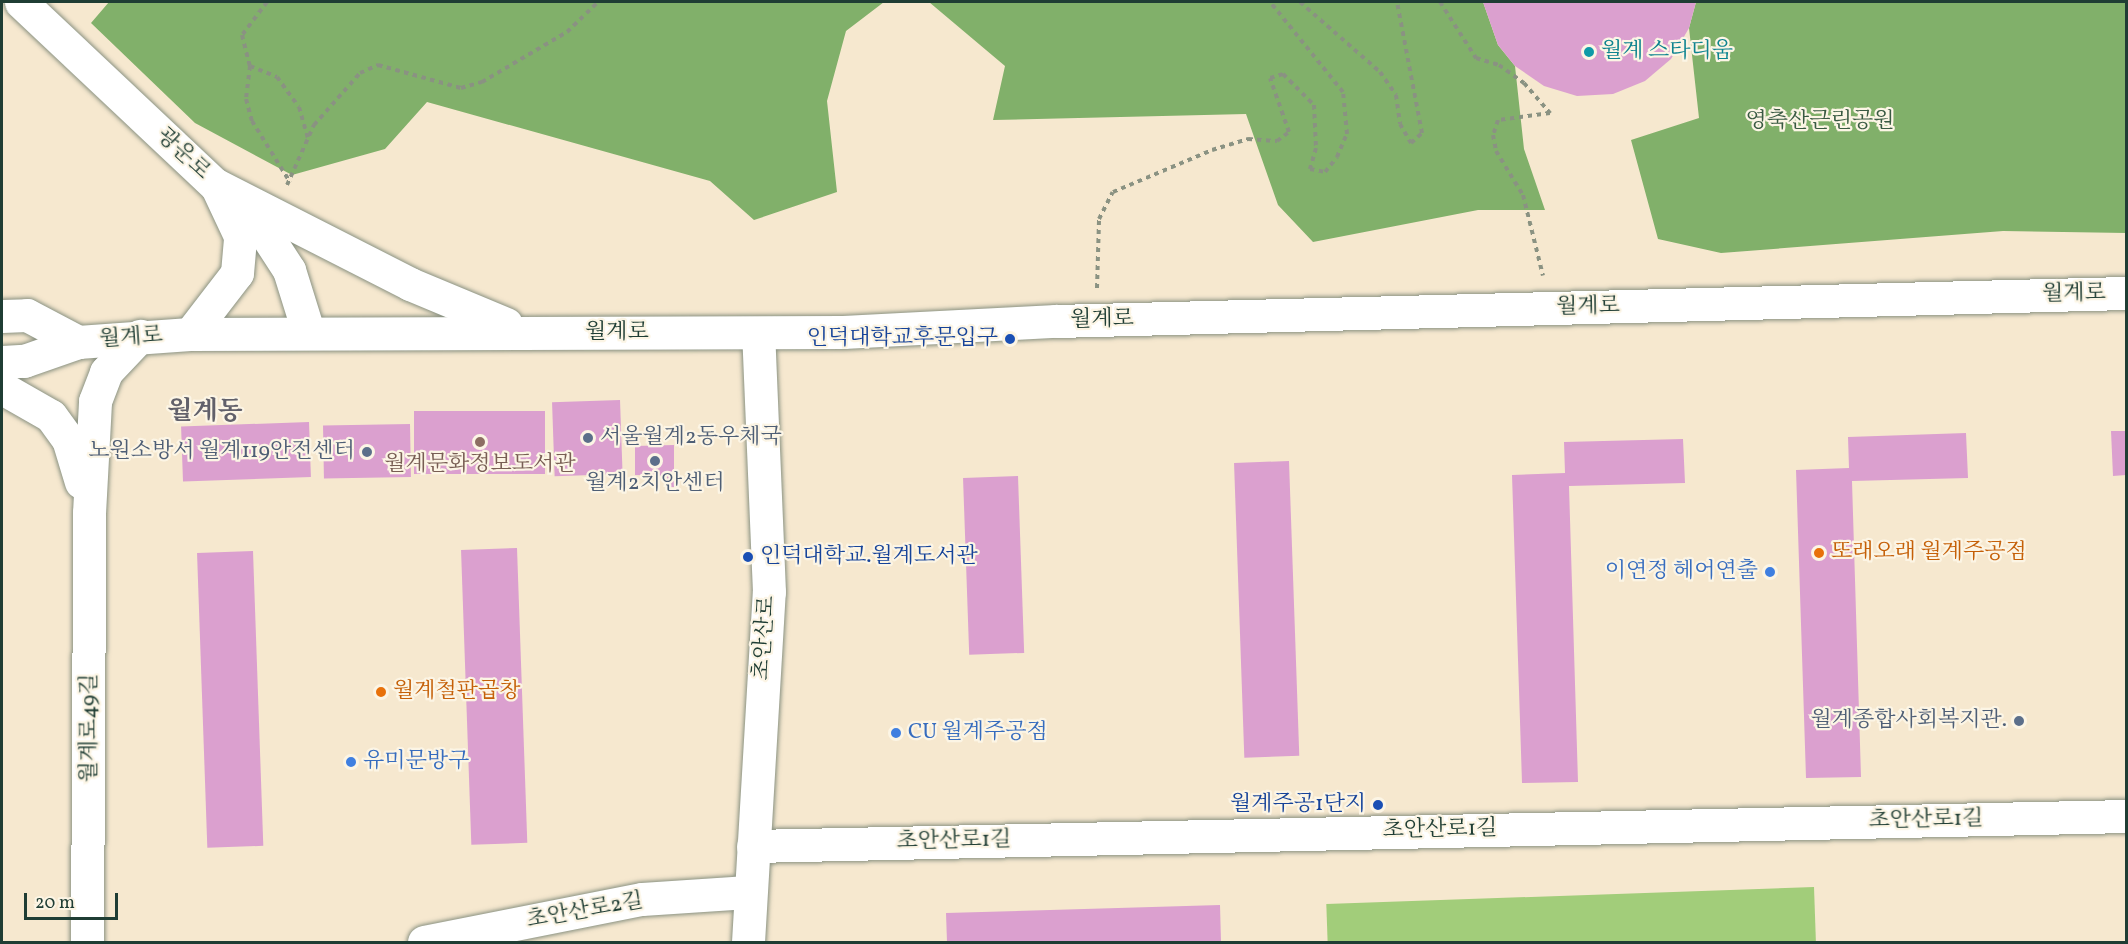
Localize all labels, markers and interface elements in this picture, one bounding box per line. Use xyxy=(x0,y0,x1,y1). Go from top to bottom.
place label: 월계 스타디움 xyxy=(1601,39,1733,65)
marker: 월계 스타디움 xyxy=(1582,45,1596,59)
park label: 영축산근린공원 xyxy=(1746,109,1894,135)
street label: 광운로 xyxy=(151,123,215,185)
street label: 월계로 xyxy=(2042,280,2106,308)
street label: 월계로 xyxy=(1556,293,1620,321)
street label: 월계로 xyxy=(1070,306,1134,334)
street label: 월계로 xyxy=(585,320,649,346)
street label: 월계로 xyxy=(98,323,164,353)
place label: 인덕대학교후문입구 xyxy=(807,326,998,352)
marker: 인덕대학교후문입구 xyxy=(1003,332,1017,346)
district label: 월계동 xyxy=(167,397,243,429)
place label: 서울월계2동우체국 xyxy=(600,425,782,451)
marker: 서울월계2동우체국 xyxy=(581,431,595,445)
marker: 월계문화정보도서관 xyxy=(473,435,487,449)
place label: 노원소방서 월계119안전센터 xyxy=(88,439,355,465)
marker: 노원소방서 월계119안전센터 xyxy=(360,445,374,459)
place label: 월계문화정보도서관 xyxy=(384,452,576,478)
marker: 월계2치안센터 xyxy=(648,454,662,468)
place label: 월계2치안센터 xyxy=(585,471,725,497)
place label: 또래오래 월계주공점 xyxy=(1831,540,2027,566)
place label: 인덕대학교.월계도서관 xyxy=(760,544,978,570)
marker: 또래오래 월계주공점 xyxy=(1812,546,1826,560)
marker: 인덕대학교.월계도서관 xyxy=(741,550,755,564)
place label: 이연정 헤어연출 xyxy=(1605,559,1758,585)
marker: 이연정 헤어연출 xyxy=(1763,565,1777,579)
street label: 초안산로 xyxy=(749,595,781,681)
street label: 월계로49길 xyxy=(77,674,103,782)
place label: 월계철판곱창 xyxy=(393,679,521,705)
marker: 월계철판곱창 xyxy=(374,685,388,699)
place label: 월계종합사회복지관. xyxy=(1811,708,2007,734)
marker: 월계종합사회복지관. xyxy=(2012,714,2026,728)
place label: CU 월계주공점 xyxy=(908,720,1048,746)
marker: CU 월계주공점 xyxy=(889,726,903,740)
place label: 유미문방구 xyxy=(363,749,469,775)
marker: 유미문방구 xyxy=(344,755,358,769)
place label: 월계주공1단지 xyxy=(1230,792,1366,818)
marker: 월계주공1단지 xyxy=(1371,798,1385,812)
street label: 초안산로1길 xyxy=(1868,806,1984,834)
street label: 초안산로1길 xyxy=(1382,816,1498,844)
street label: 초안산로1길 xyxy=(896,827,1012,855)
scale bar xyxy=(27,881,122,919)
street label: 초안산로2길 xyxy=(525,888,645,934)
text: 20 m xyxy=(35,891,75,916)

